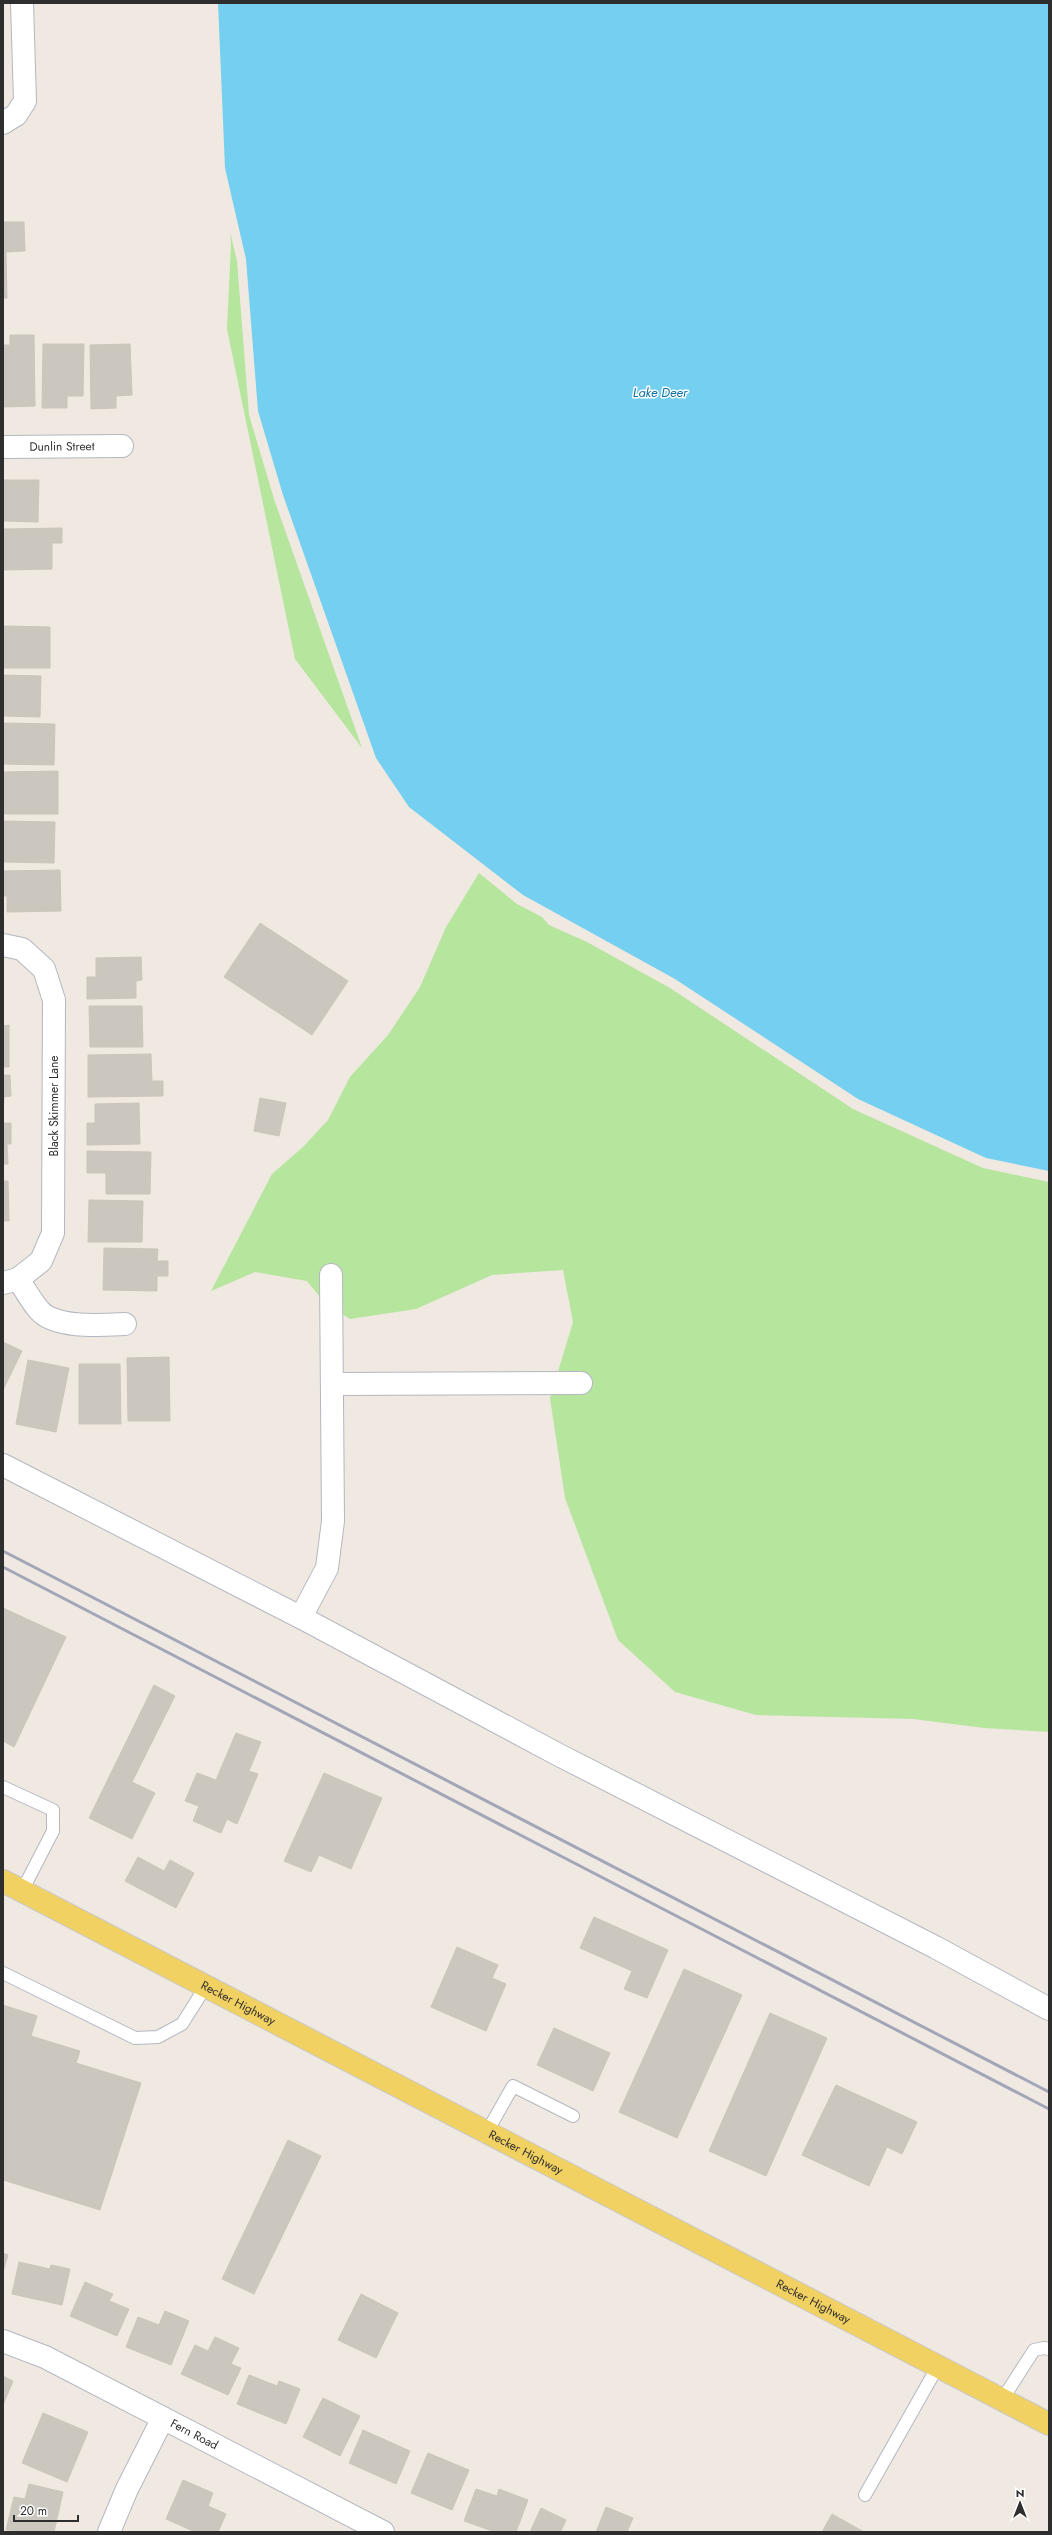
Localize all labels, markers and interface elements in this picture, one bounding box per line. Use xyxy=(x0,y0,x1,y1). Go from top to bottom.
water label: Lake Deer xyxy=(633,383,688,402)
street label: Dunlin Street xyxy=(29,437,95,456)
street label: Black Skimmer Lane xyxy=(45,1055,63,1157)
street label: Recker Highway xyxy=(198,1976,279,2030)
street label: Recker Highway xyxy=(485,2126,567,2180)
street label: Recker Highway xyxy=(773,2275,854,2329)
street label: Fern Road xyxy=(167,2414,221,2454)
north arrow xyxy=(1000,2483,1040,2523)
text: N xyxy=(1016,2485,1024,2501)
scale bar xyxy=(14,2497,78,2523)
text: 20 m xyxy=(20,2502,47,2520)

